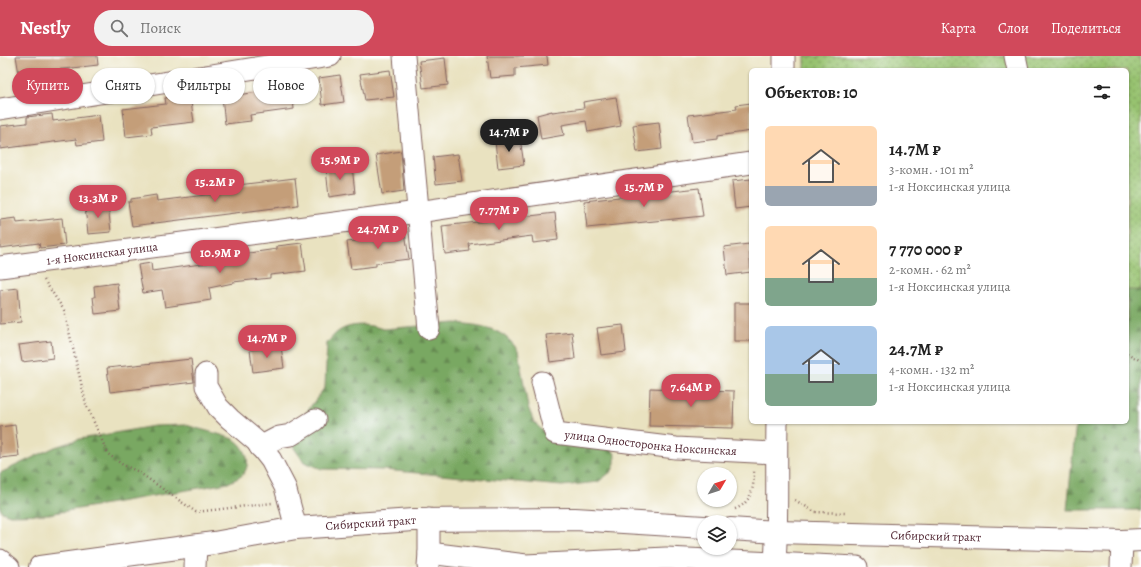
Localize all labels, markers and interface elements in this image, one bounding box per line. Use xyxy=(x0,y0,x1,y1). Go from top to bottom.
search box xyxy=(94,10,374,46)
text: Nestly xyxy=(20,15,70,41)
icon: search xyxy=(108,17,130,39)
text: Поиск xyxy=(140,18,181,38)
text: Карта xyxy=(941,19,976,38)
text: Слои xyxy=(998,19,1029,38)
text: Поделиться xyxy=(1051,19,1121,38)
chip: Купить xyxy=(12,68,83,104)
chip: Снять xyxy=(91,68,155,104)
chip: Фильтры xyxy=(163,68,245,104)
chip: Новое xyxy=(253,68,319,104)
text: Объектов: 10 xyxy=(765,81,858,104)
icon: filters xyxy=(1091,81,1113,103)
pin: 14.7M ₽ xyxy=(472,119,546,153)
text: 14.7M ₽ xyxy=(489,123,529,140)
text: 14.7M ₽ xyxy=(889,138,941,161)
icon: home xyxy=(797,142,845,190)
pin: 15.9M ₽ xyxy=(303,147,377,181)
text: 15.9M ₽ xyxy=(320,151,360,168)
text: 3-комн. · 101 m² xyxy=(889,161,974,178)
pin: 15.2M ₽ xyxy=(178,169,252,203)
text: 15.2M ₽ xyxy=(195,173,235,190)
pin: 15.7M ₽ xyxy=(607,174,681,208)
text: 15.7M ₽ xyxy=(624,178,664,195)
text: 1-я Ноксинская улица xyxy=(889,178,1011,195)
pin: 13.3M ₽ xyxy=(61,185,135,219)
text: 13.3M ₽ xyxy=(78,189,118,206)
pin: 7.77M ₽ xyxy=(462,197,536,231)
text: 7.77M ₽ xyxy=(479,201,519,218)
pin: 24.7M ₽ xyxy=(341,216,415,250)
text: 24.7M ₽ xyxy=(357,220,399,237)
street label: 1-я Ноксинская улица xyxy=(45,238,159,269)
text: 7 770 000 ₽ xyxy=(889,238,963,261)
pin: 10.9M ₽ xyxy=(183,240,257,274)
icon: home xyxy=(797,242,845,290)
text: 10.9M ₽ xyxy=(200,244,240,261)
text: 2-комн. · 62 m² xyxy=(889,261,971,278)
text: 1-я Ноксинская улица xyxy=(889,278,1011,295)
pin: 14.7M ₽ xyxy=(230,325,304,359)
text: 14.7M ₽ xyxy=(247,329,287,346)
text: 24.7M ₽ xyxy=(889,338,943,361)
icon: home xyxy=(797,342,845,390)
text: 4-комн. · 132 m² xyxy=(889,361,974,378)
pin: 7.64M ₽ xyxy=(654,374,728,408)
text: 7.64M ₽ xyxy=(670,378,712,395)
text: 1-я Ноксинская улица xyxy=(889,378,1011,395)
street label: улица Односторонка Ноксинская xyxy=(563,426,737,459)
north arrow xyxy=(697,467,737,507)
map controls xyxy=(697,467,737,555)
street label: Сибирский тракт xyxy=(325,512,417,534)
button: layers xyxy=(697,515,737,555)
street label: Сибирский тракт xyxy=(890,527,982,545)

